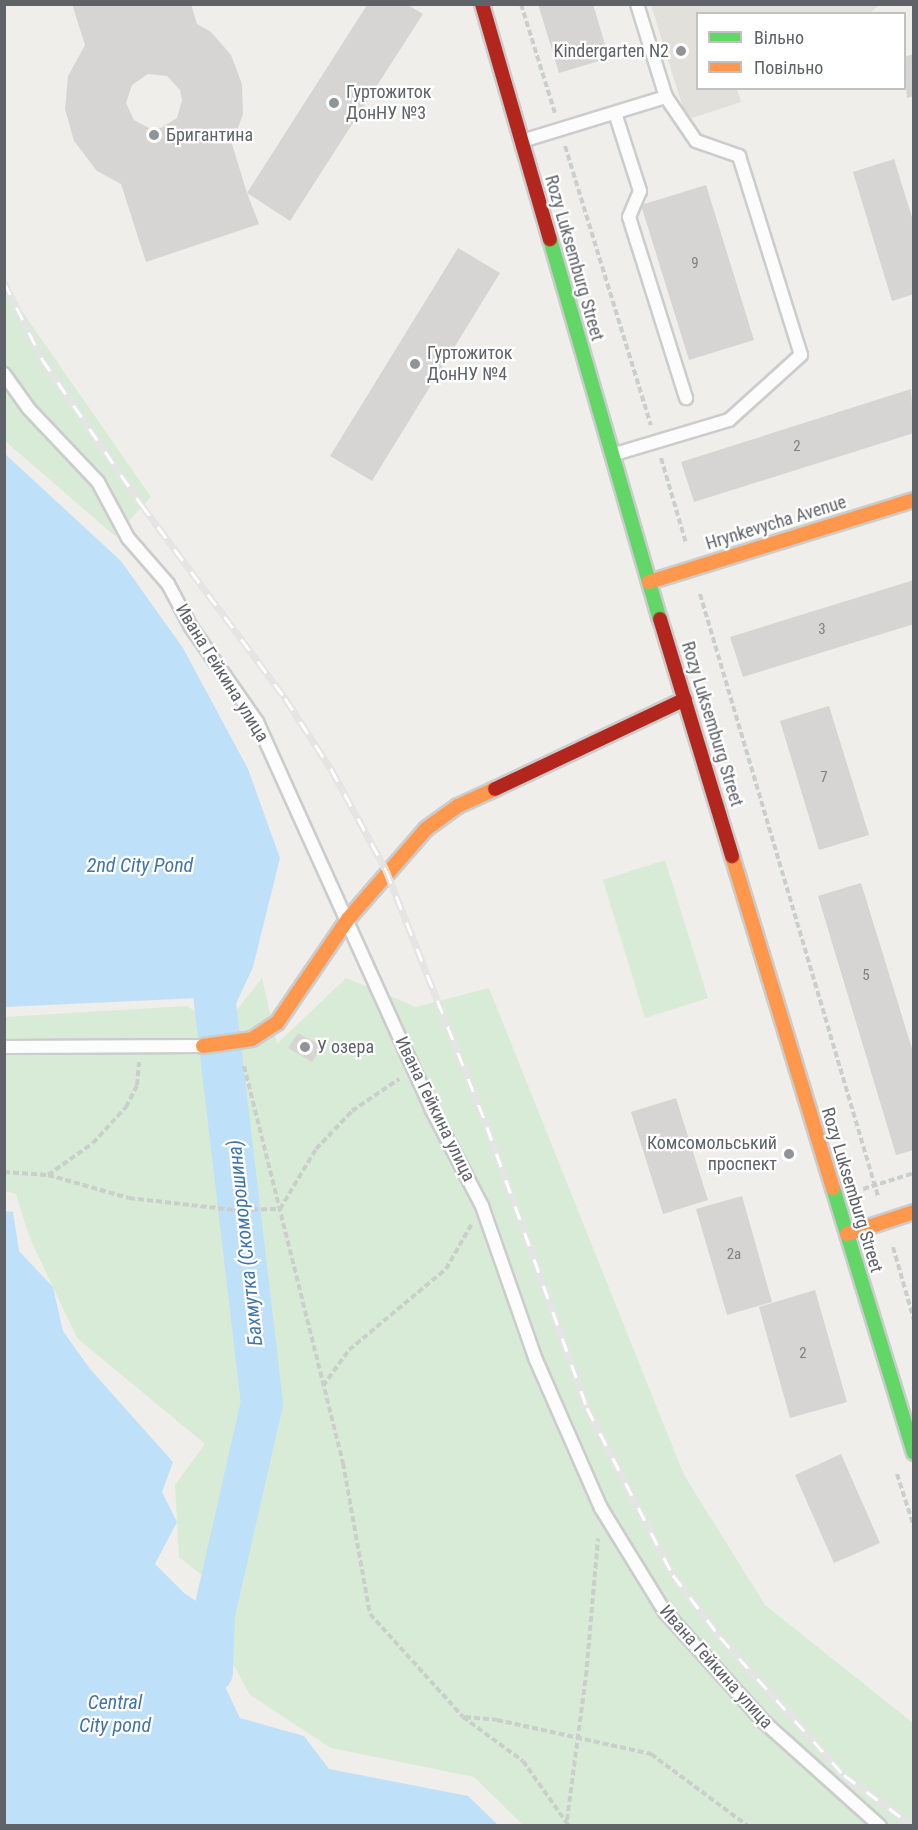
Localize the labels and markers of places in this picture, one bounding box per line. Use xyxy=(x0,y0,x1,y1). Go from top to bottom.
place label: Kindergarten N2 xyxy=(554,40,669,62)
marker: Kindergarten N2 xyxy=(674,44,688,58)
place label: Гуртожиток ДонНУ №3 xyxy=(346,82,431,124)
marker: Гуртожиток ДонНУ №3 xyxy=(327,96,341,110)
place label: Бригантина xyxy=(166,124,253,146)
marker: Бригантина xyxy=(147,128,161,142)
place label: Гуртожиток ДонНУ №4 xyxy=(427,343,512,386)
marker: Гуртожиток ДонНУ №4 xyxy=(408,357,422,371)
place label: У озера xyxy=(317,1036,374,1058)
marker: У озера xyxy=(298,1040,312,1054)
place label: Комсомольський проспект xyxy=(647,1133,777,1176)
marker: Комсомольський проспект xyxy=(782,1147,796,1161)

